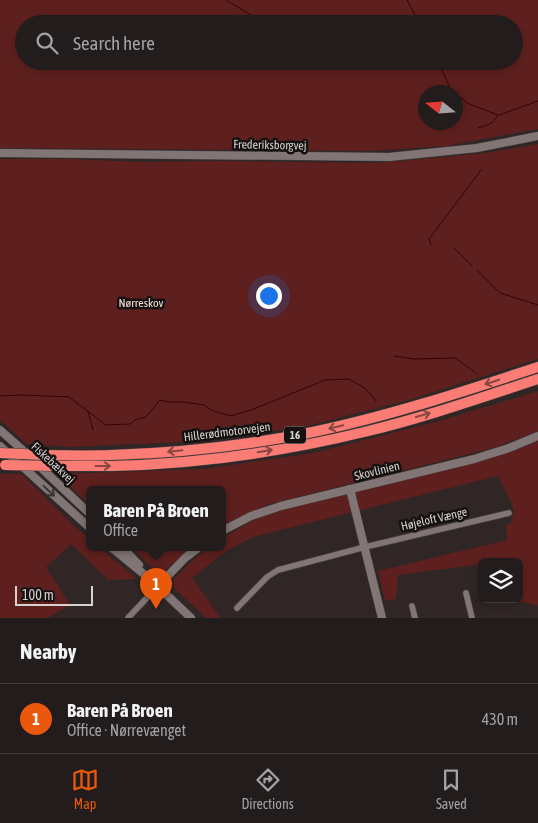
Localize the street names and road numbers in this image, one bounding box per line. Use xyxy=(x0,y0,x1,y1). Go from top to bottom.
street label: Frederiksborgvej xyxy=(233,137,307,153)
street label: Hillerødmotorvejen xyxy=(183,420,271,444)
road number: 16 xyxy=(284,426,306,444)
street label: Fiskebækvej xyxy=(28,439,78,487)
street label: Skovlinien xyxy=(353,459,401,483)
street label: Højeloft Vænge xyxy=(400,505,468,533)

